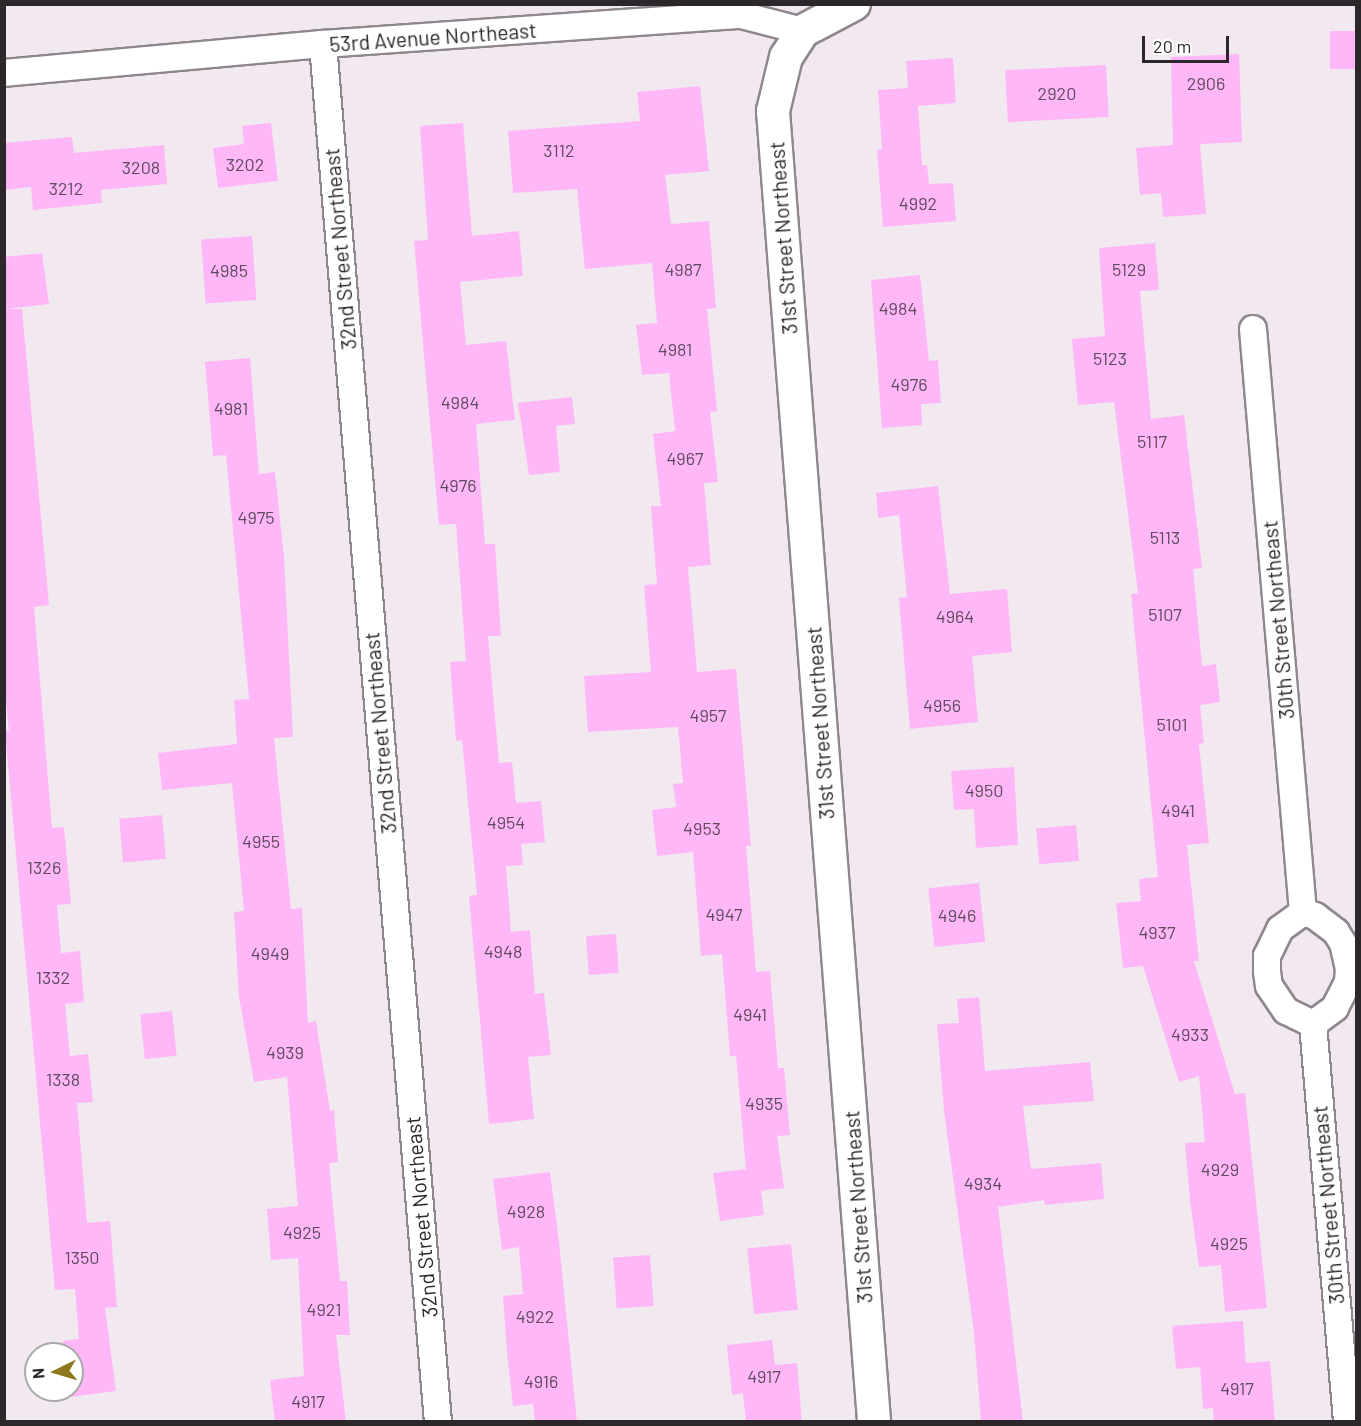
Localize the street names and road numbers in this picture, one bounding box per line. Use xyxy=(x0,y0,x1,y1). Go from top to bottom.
street label: 53rd Avenue Northeast xyxy=(329,17,537,57)
street label: 31st Street Northeast xyxy=(764,141,802,335)
street label: 32nd Street Northeast xyxy=(319,147,361,351)
street label: 30th Street Northeast xyxy=(1257,520,1299,720)
street label: 31st Street Northeast xyxy=(801,626,839,820)
street label: 32nd Street Northeast xyxy=(359,631,401,835)
street label: 30th Street Northeast xyxy=(1307,1105,1349,1305)
street label: 31st Street Northeast xyxy=(839,1110,877,1304)
street label: 32nd Street Northeast xyxy=(400,1115,442,1319)

